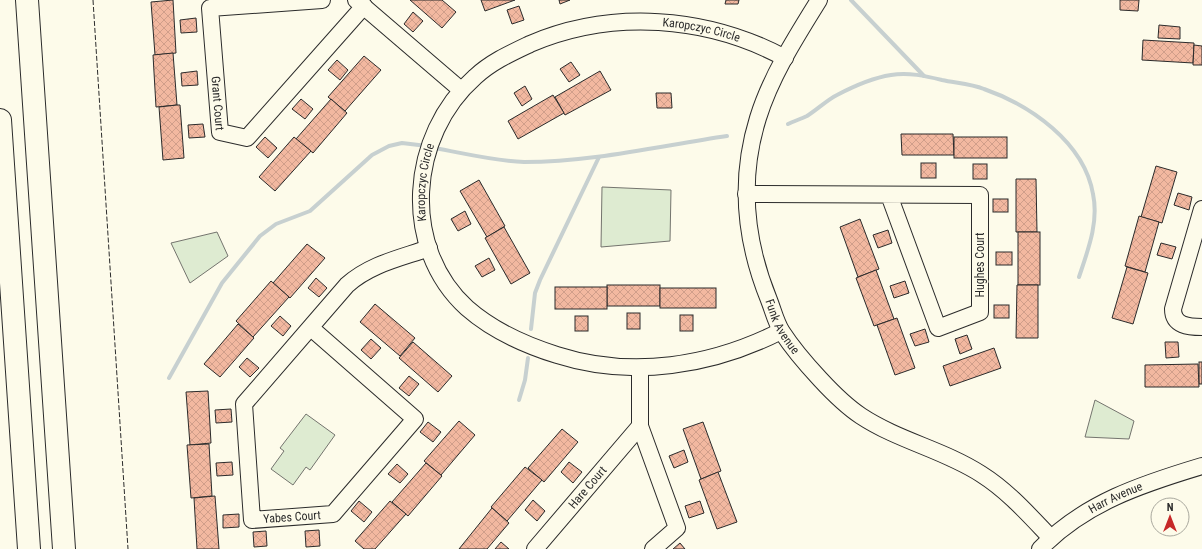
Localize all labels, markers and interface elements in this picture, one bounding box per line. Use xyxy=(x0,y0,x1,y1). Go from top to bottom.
street label: Karopczyc Circle xyxy=(662,15,742,45)
street label: Grant Court xyxy=(209,76,227,132)
street label: Karopczyc Circle xyxy=(414,141,437,222)
street label: Hughes Court xyxy=(973,232,987,297)
street label: Funk Avenue xyxy=(762,297,802,357)
street label: Hare Court xyxy=(566,463,610,511)
street label: Harr Avenue xyxy=(1086,479,1145,516)
north arrow xyxy=(1150,497,1190,537)
text: N xyxy=(1167,501,1174,514)
street label: Yabes Court xyxy=(263,508,322,526)

